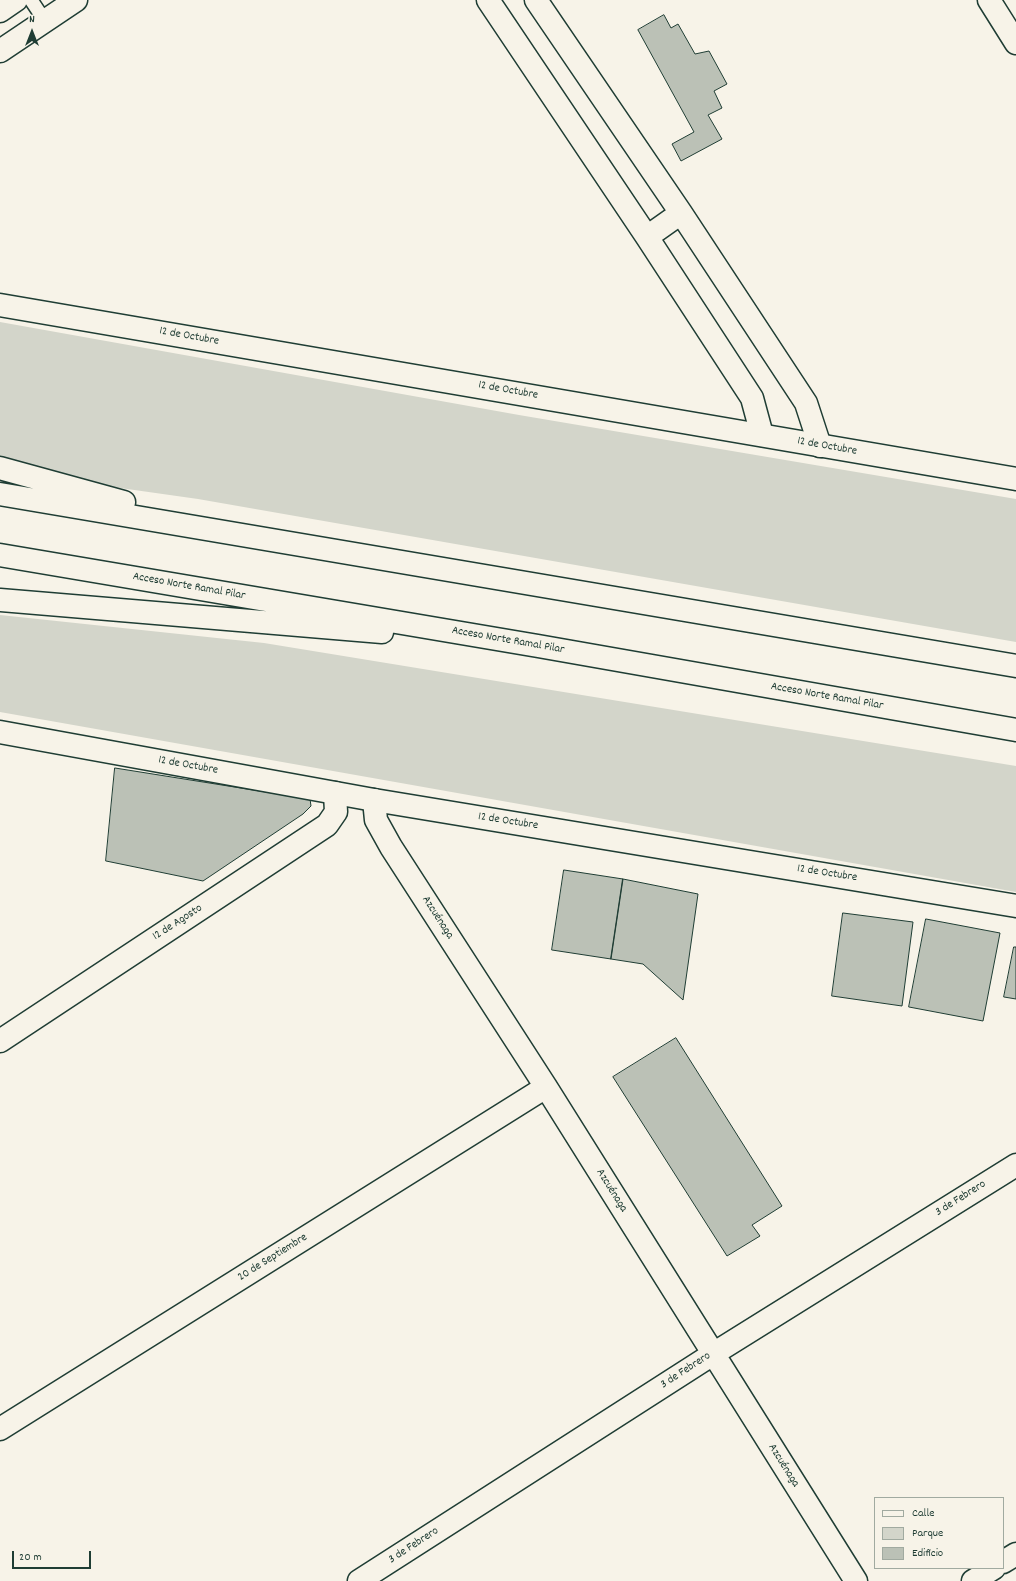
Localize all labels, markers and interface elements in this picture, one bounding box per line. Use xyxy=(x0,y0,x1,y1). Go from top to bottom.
north arrow xyxy=(12,12,52,52)
text: N xyxy=(29,12,35,28)
street label: 12 de Octubre xyxy=(158,325,220,349)
street label: 12 de Octubre xyxy=(477,379,539,403)
street label: 12 de Octubre xyxy=(796,435,858,459)
street label: Acceso Norte Ramal Pilar xyxy=(131,570,247,604)
street label: Acceso Norte Ramal Pilar xyxy=(450,624,566,658)
street label: Acceso Norte Ramal Pilar xyxy=(769,680,885,714)
street label: 12 de Octubre xyxy=(157,754,219,778)
street label: 12 de Octubre xyxy=(477,810,539,834)
street label: 12 de Octubre xyxy=(796,862,858,886)
street label: Azcuénaga xyxy=(418,894,456,942)
street label: 12 de Agosto xyxy=(150,902,206,944)
street label: Azcuénaga xyxy=(592,1167,630,1215)
street label: 3 de Febrero xyxy=(933,1178,989,1220)
street label: 20 de Septiembre xyxy=(236,1231,310,1285)
street label: 3 de Febrero xyxy=(658,1349,714,1393)
street label: Azcuénaga xyxy=(764,1442,802,1490)
legend xyxy=(874,1497,1004,1569)
text: Calle xyxy=(912,1505,935,1522)
street label: 3 de Febrero xyxy=(386,1524,442,1568)
text: Parque xyxy=(912,1525,943,1542)
scale bar xyxy=(14,1543,93,1569)
text: Edificio xyxy=(912,1545,943,1562)
text: 20 m xyxy=(19,1549,42,1566)

